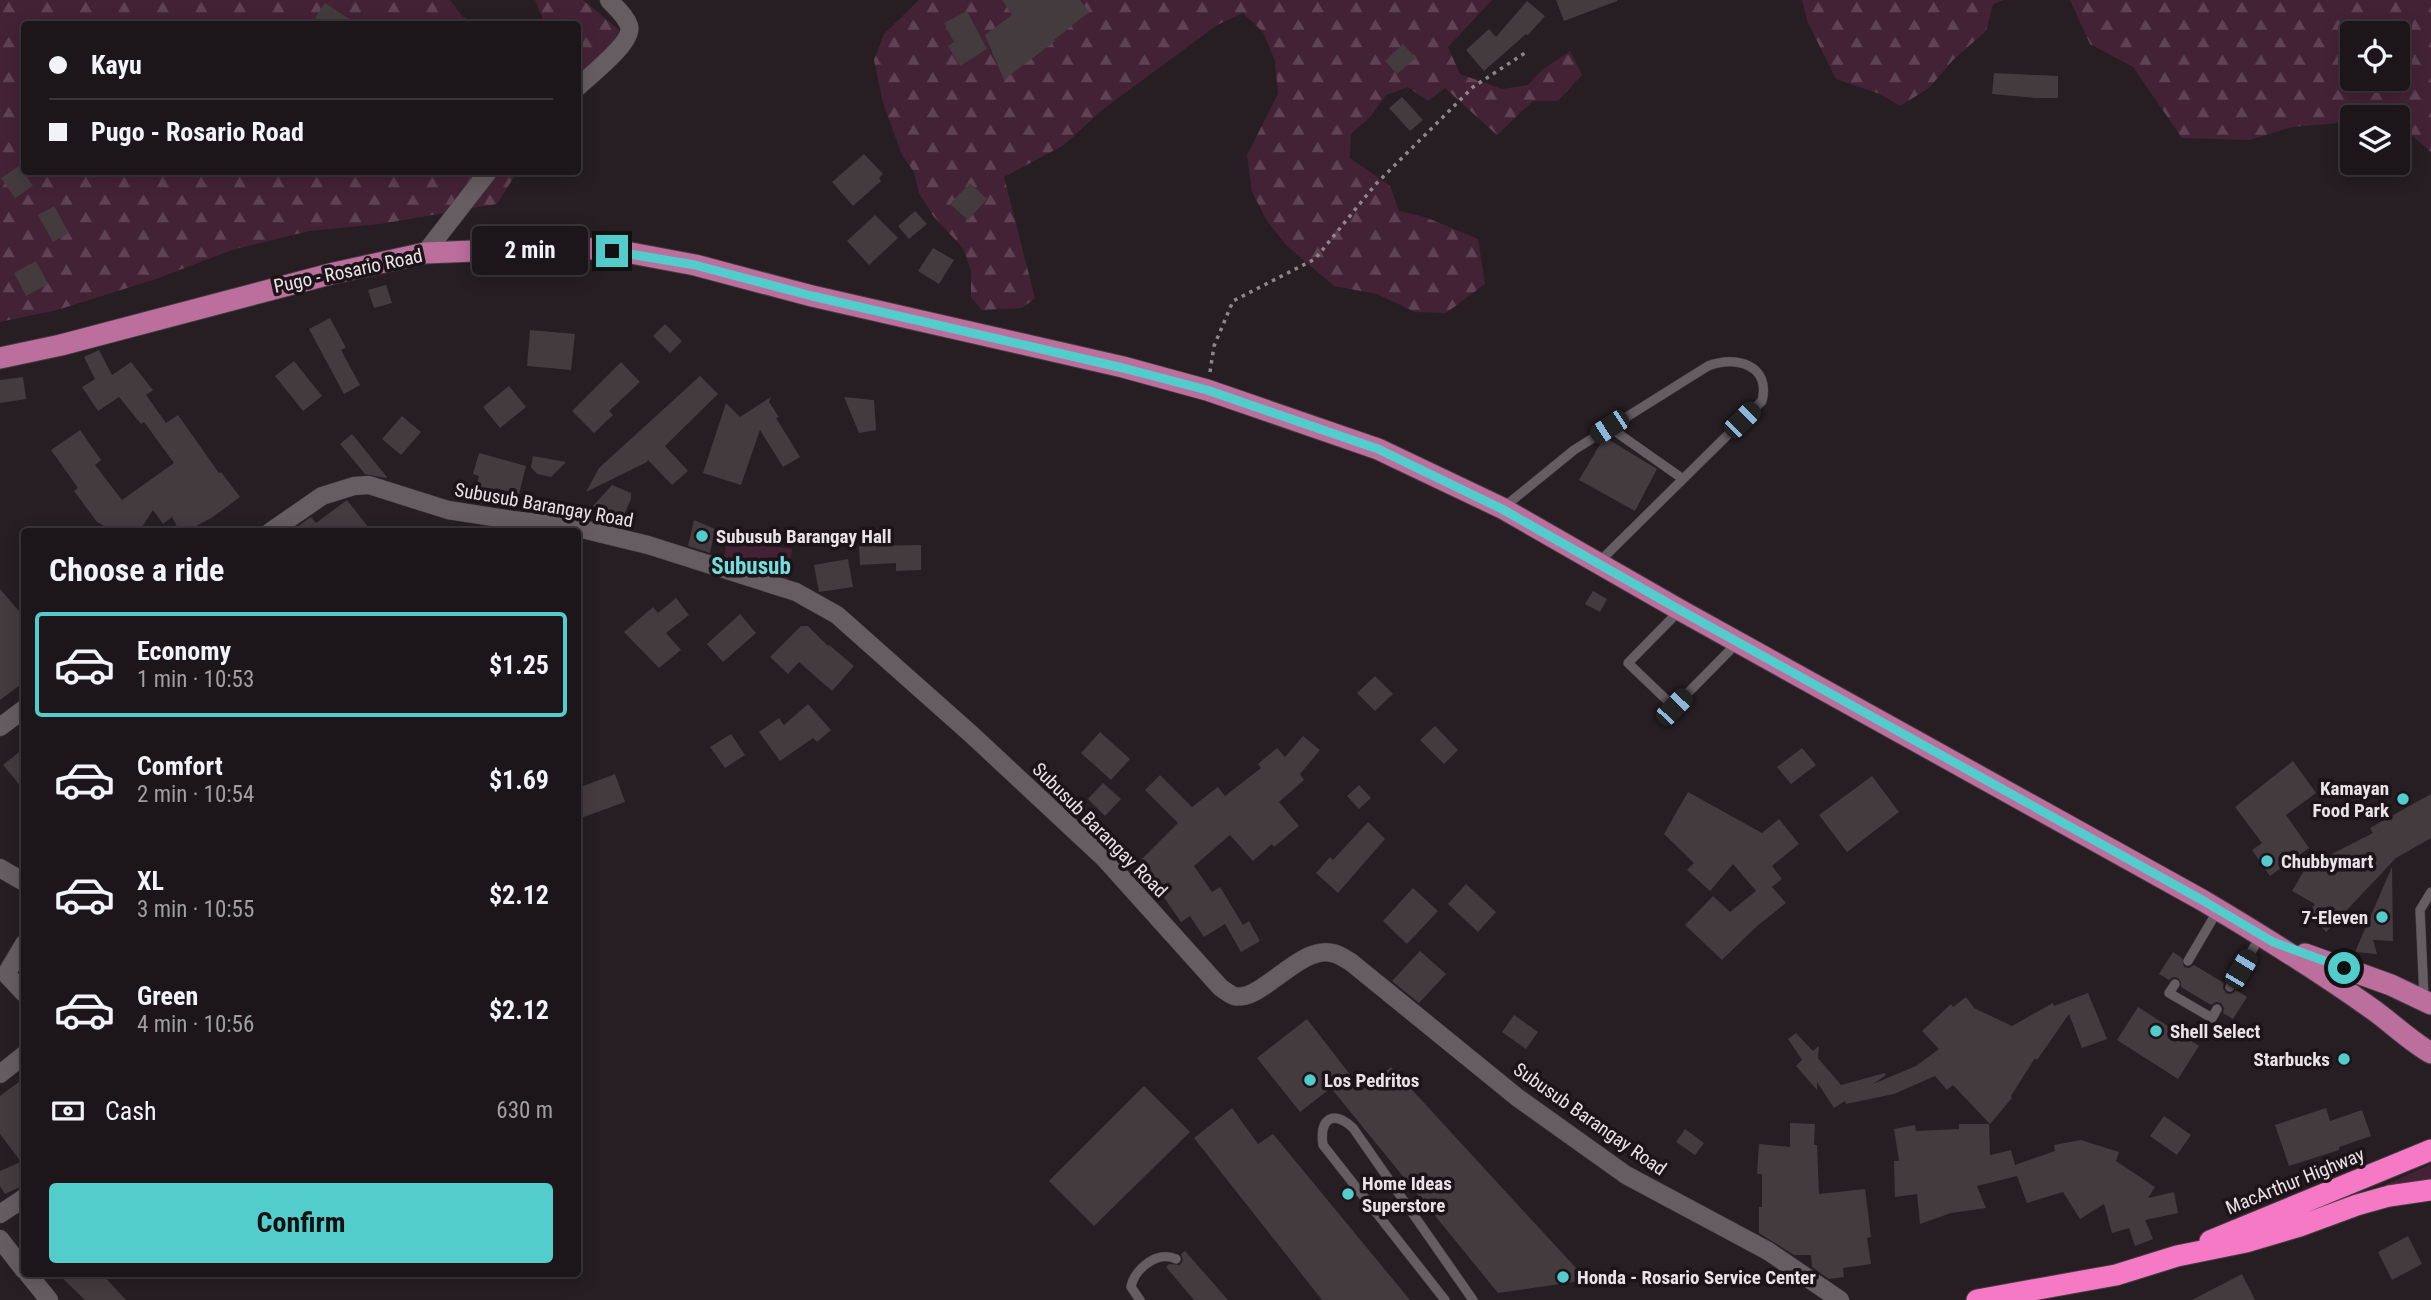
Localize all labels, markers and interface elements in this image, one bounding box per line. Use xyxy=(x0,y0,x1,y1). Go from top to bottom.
map controls xyxy=(2340,21,2410,175)
button: locate xyxy=(2340,21,2410,91)
text: Kayu xyxy=(91,50,142,80)
button: layers xyxy=(2340,105,2410,175)
text: Pugo - Rosario Road xyxy=(91,117,304,147)
callout: 2 min xyxy=(472,226,588,276)
route end xyxy=(596,235,628,267)
text: 2 min xyxy=(504,237,556,264)
street label: Pugo - Rosario Road xyxy=(271,244,425,298)
car xyxy=(1720,398,1765,442)
car xyxy=(1586,407,1633,447)
street label: Subusub Barangay Road xyxy=(453,478,635,532)
place label: Subusub Barangay Hall xyxy=(716,525,891,548)
marker: Subusub Barangay Hall xyxy=(694,528,710,544)
text: Choose a ride xyxy=(49,551,224,589)
district label: Subusub xyxy=(711,553,791,580)
icon: car xyxy=(53,633,116,696)
text: Economy xyxy=(137,636,231,666)
text: $1.25 xyxy=(489,650,549,680)
text: 1 min · 10:53 xyxy=(137,666,254,693)
car xyxy=(1652,685,1697,729)
icon: car xyxy=(53,748,116,811)
text: Comfort xyxy=(137,751,223,781)
street label: Subusub Barangay Road xyxy=(1028,758,1172,902)
text: $1.69 xyxy=(489,765,549,795)
place label: Kamayan Food Park xyxy=(2312,777,2390,822)
text: 2 min · 10:54 xyxy=(137,781,254,808)
marker: Kamayan Food Park xyxy=(2395,791,2411,807)
place label: Chubbymart xyxy=(2281,850,2373,873)
marker: Chubbymart xyxy=(2259,853,2275,869)
icon: car xyxy=(53,863,116,926)
text: XL xyxy=(137,866,164,896)
text: $2.12 xyxy=(489,880,549,910)
text: 3 min · 10:55 xyxy=(137,896,254,923)
place label: 7-Eleven xyxy=(2302,906,2368,929)
marker: 7-Eleven xyxy=(2374,909,2390,925)
car xyxy=(2222,946,2261,992)
route start xyxy=(2328,952,2360,984)
icon: car xyxy=(53,978,116,1041)
text: Green xyxy=(137,981,198,1011)
text: $2.12 xyxy=(489,995,549,1025)
text: 4 min · 10:56 xyxy=(137,1011,254,1038)
place label: Shell Select xyxy=(2170,1020,2261,1043)
marker: Shell Select xyxy=(2148,1023,2164,1039)
place label: Starbucks xyxy=(2253,1048,2330,1071)
marker: Starbucks xyxy=(2336,1051,2352,1067)
street label: Subusub Barangay Road xyxy=(1509,1058,1671,1180)
place label: Los Pedritos xyxy=(1324,1069,1419,1092)
marker: Los Pedritos xyxy=(1302,1072,1318,1088)
icon: cash xyxy=(49,1092,87,1130)
text: Cash xyxy=(105,1096,157,1126)
text: 630 m xyxy=(496,1097,553,1124)
street label: MacArthur Highway xyxy=(2222,1143,2368,1219)
place label: Home Ideas Superstore xyxy=(1362,1172,1452,1217)
button: Confirm xyxy=(49,1183,553,1263)
marker: Home Ideas Superstore xyxy=(1340,1186,1356,1202)
place label: Honda - Rosario Service Center xyxy=(1577,1266,1816,1289)
marker: Honda - Rosario Service Center xyxy=(1555,1269,1571,1285)

